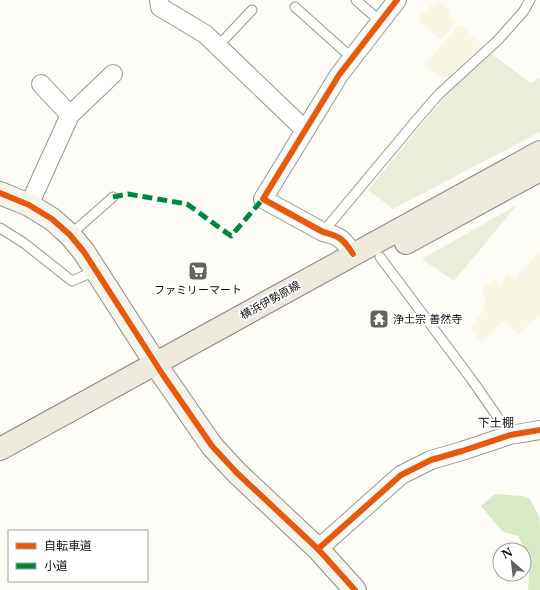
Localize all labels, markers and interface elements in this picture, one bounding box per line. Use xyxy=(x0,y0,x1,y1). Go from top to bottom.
supermarket icon: ファミリーマート xyxy=(187,260,209,282)
street label: 横浜伊勢原線 xyxy=(238,278,302,322)
place label: ファミリーマート xyxy=(154,283,242,297)
temple icon: 浄土宗 善然寺 xyxy=(368,308,390,330)
place label: 浄土宗 善然寺 xyxy=(393,312,462,326)
district label: 下土棚 xyxy=(478,415,514,430)
legend xyxy=(8,530,148,582)
text: 自転車道 xyxy=(44,538,92,553)
north arrow xyxy=(492,542,532,582)
text: N xyxy=(499,544,516,562)
text: 小道 xyxy=(44,558,68,573)

